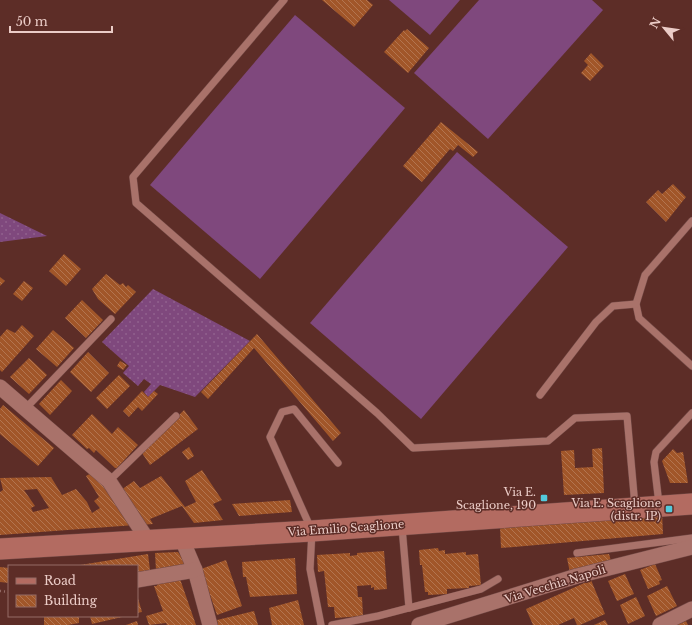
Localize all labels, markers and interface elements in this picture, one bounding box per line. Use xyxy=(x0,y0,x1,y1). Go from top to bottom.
scale bar xyxy=(10,8,112,34)
north arrow xyxy=(644,8,684,48)
text: 50 m xyxy=(16,14,48,29)
text: N xyxy=(647,15,664,31)
place label: Via E. Scaglione, 190 xyxy=(456,485,536,512)
marker: Via E. Scaglione, 190 xyxy=(539,493,549,503)
place label: Via E. Scaglione (distr. IP) xyxy=(570,496,661,523)
marker: Via E. Scaglione (distr. IP) xyxy=(664,504,674,514)
street label: Via Emilio Scaglione xyxy=(286,517,405,539)
street label: Via Vecchia Napoli xyxy=(502,562,607,606)
legend xyxy=(8,565,138,617)
text: Road xyxy=(44,573,76,588)
text: Building xyxy=(44,593,98,608)

